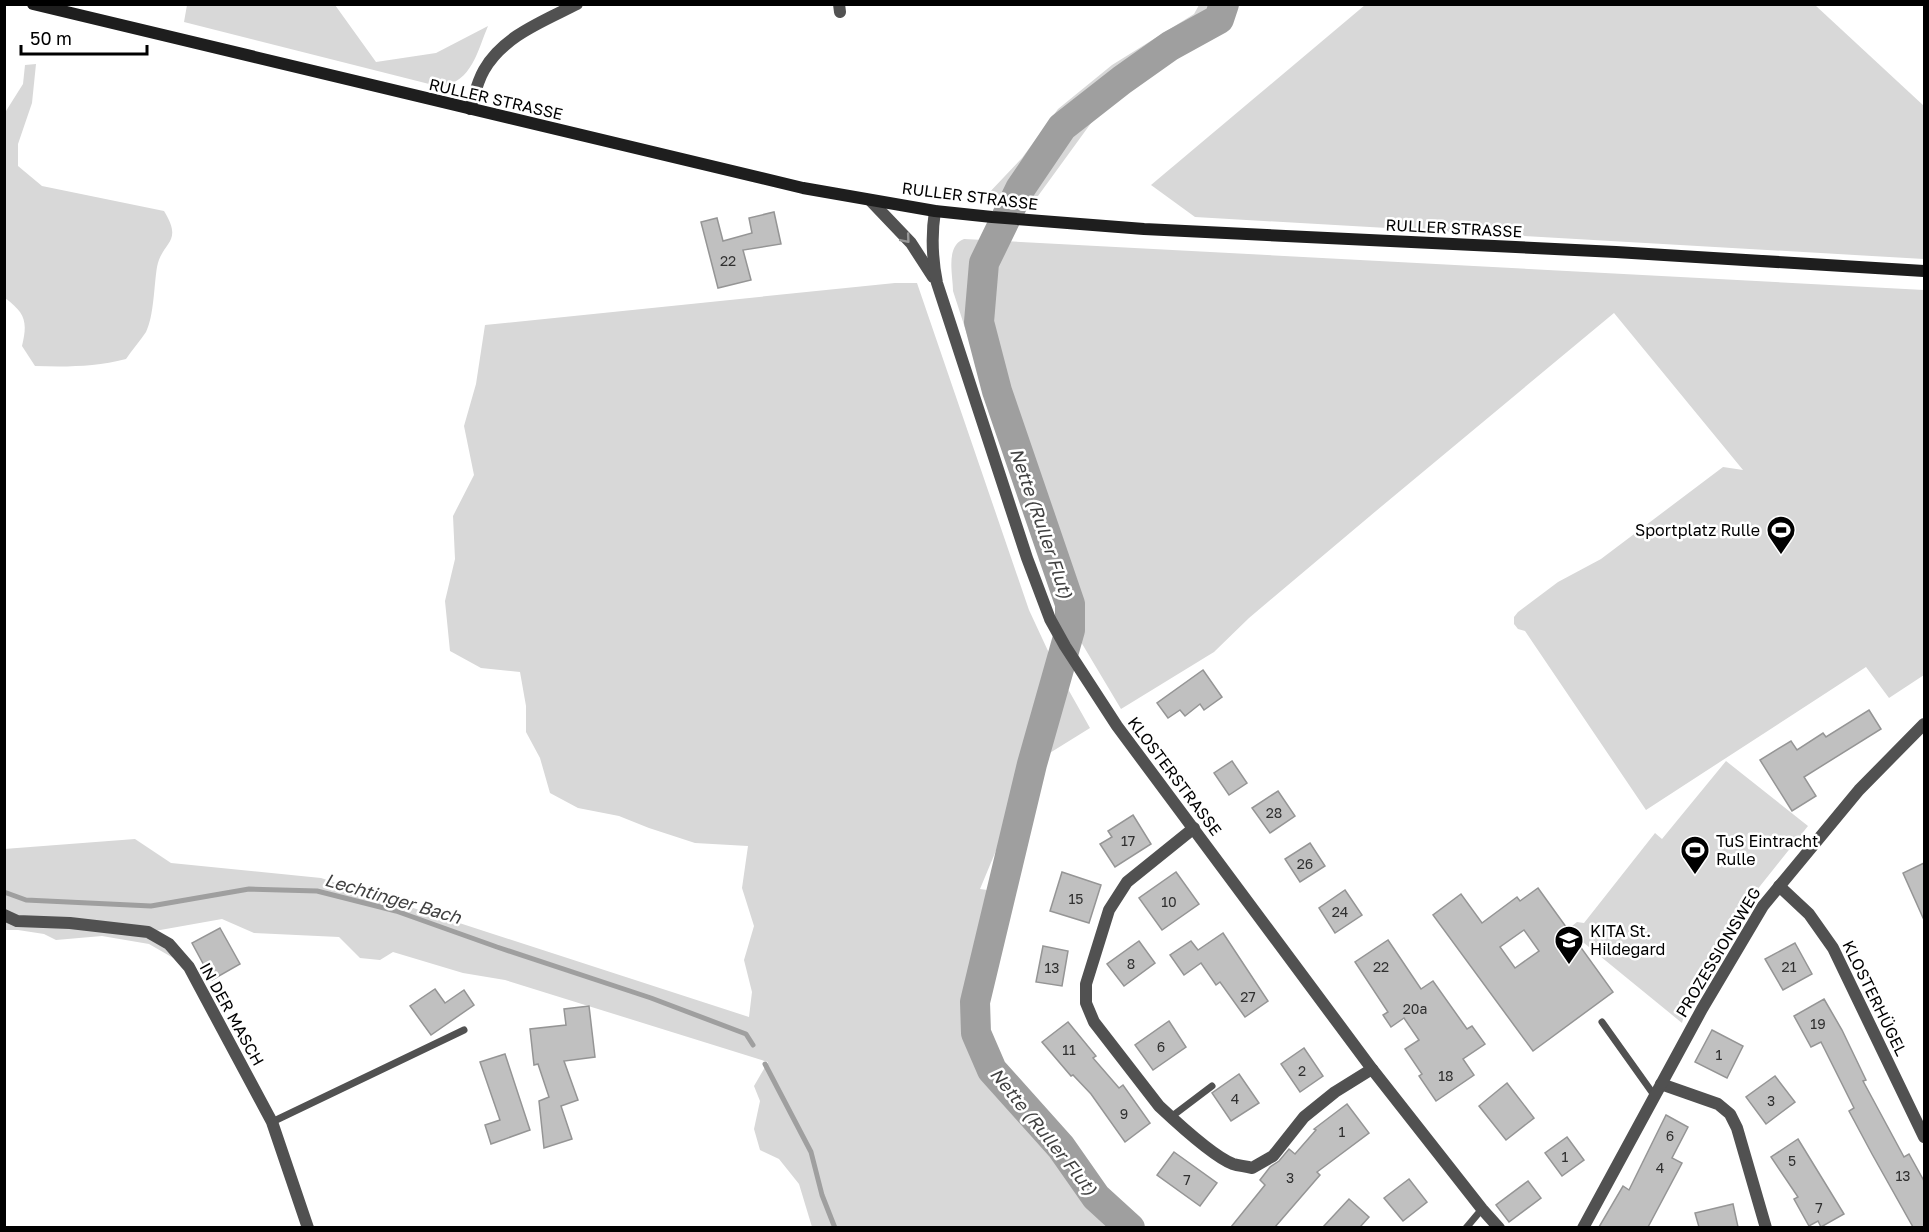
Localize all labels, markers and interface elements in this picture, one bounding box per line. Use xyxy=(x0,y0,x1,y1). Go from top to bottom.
scale bar xyxy=(21,18,147,56)
text: 50 m xyxy=(30,27,72,49)
street label: RULLER STRASSE xyxy=(427,74,565,124)
street label: RULLER STRASSE xyxy=(901,178,1039,214)
street label: RULLER STRASSE xyxy=(1385,214,1523,242)
one-way arrow xyxy=(899,232,910,243)
house number: 22 xyxy=(720,252,736,269)
water label: Nette (Ruller Flut) xyxy=(1006,445,1078,601)
sports icon: Sportplatz Rulle xyxy=(1765,514,1797,556)
place label: Sportplatz Rulle xyxy=(1635,520,1760,540)
street label: KLOSTERSTRASSE xyxy=(1124,713,1226,839)
house number: 28 xyxy=(1266,804,1282,821)
place label: TuS Eintracht Rulle xyxy=(1716,831,1818,869)
house number: 17 xyxy=(1121,832,1135,849)
sports icon: TuS Eintracht Rulle xyxy=(1679,834,1711,876)
house number: 26 xyxy=(1297,855,1313,872)
water label: Lechtinger Bach xyxy=(322,868,464,928)
street label: PROZESSIONSWEG xyxy=(1671,883,1765,1021)
house number: 15 xyxy=(1069,890,1083,907)
house number: 10 xyxy=(1161,893,1177,910)
house number: 24 xyxy=(1332,903,1348,920)
place label: KITA St. Hildegard xyxy=(1590,921,1665,959)
school or university icon: KITA St. Hildegard xyxy=(1553,924,1585,966)
street label: KLOSTERHÜGEL xyxy=(1838,937,1912,1059)
house number: 8 xyxy=(1127,955,1135,972)
house number: 22 xyxy=(1373,958,1389,975)
house number: 21 xyxy=(1782,958,1797,975)
street label: IN DER MASCH xyxy=(195,959,269,1069)
house number: 13 xyxy=(1045,959,1059,976)
house number: 27 xyxy=(1240,988,1256,1005)
house number: 20a xyxy=(1403,1000,1427,1017)
house number: 19 xyxy=(1810,1015,1826,1032)
house number: 6 xyxy=(1157,1038,1165,1055)
house number: 11 xyxy=(1062,1041,1076,1058)
house number: 1 xyxy=(1716,1046,1723,1063)
house number: 2 xyxy=(1298,1062,1306,1079)
water label: Nette (Ruller Flut) xyxy=(986,1063,1102,1199)
house number: 18 xyxy=(1438,1067,1454,1084)
house number: 4 xyxy=(1231,1090,1239,1107)
house number: 3 xyxy=(1767,1092,1775,1109)
house number: 9 xyxy=(1120,1105,1128,1122)
house number: 1 xyxy=(1339,1123,1346,1140)
house number: 6 xyxy=(1666,1127,1674,1144)
house number: 1 xyxy=(1562,1148,1569,1165)
house number: 5 xyxy=(1788,1152,1796,1169)
house number: 4 xyxy=(1656,1159,1664,1176)
house number: 13 xyxy=(1896,1167,1910,1184)
house number: 3 xyxy=(1286,1169,1294,1186)
house number: 7 xyxy=(1183,1171,1191,1188)
house number: 7 xyxy=(1815,1199,1823,1216)

